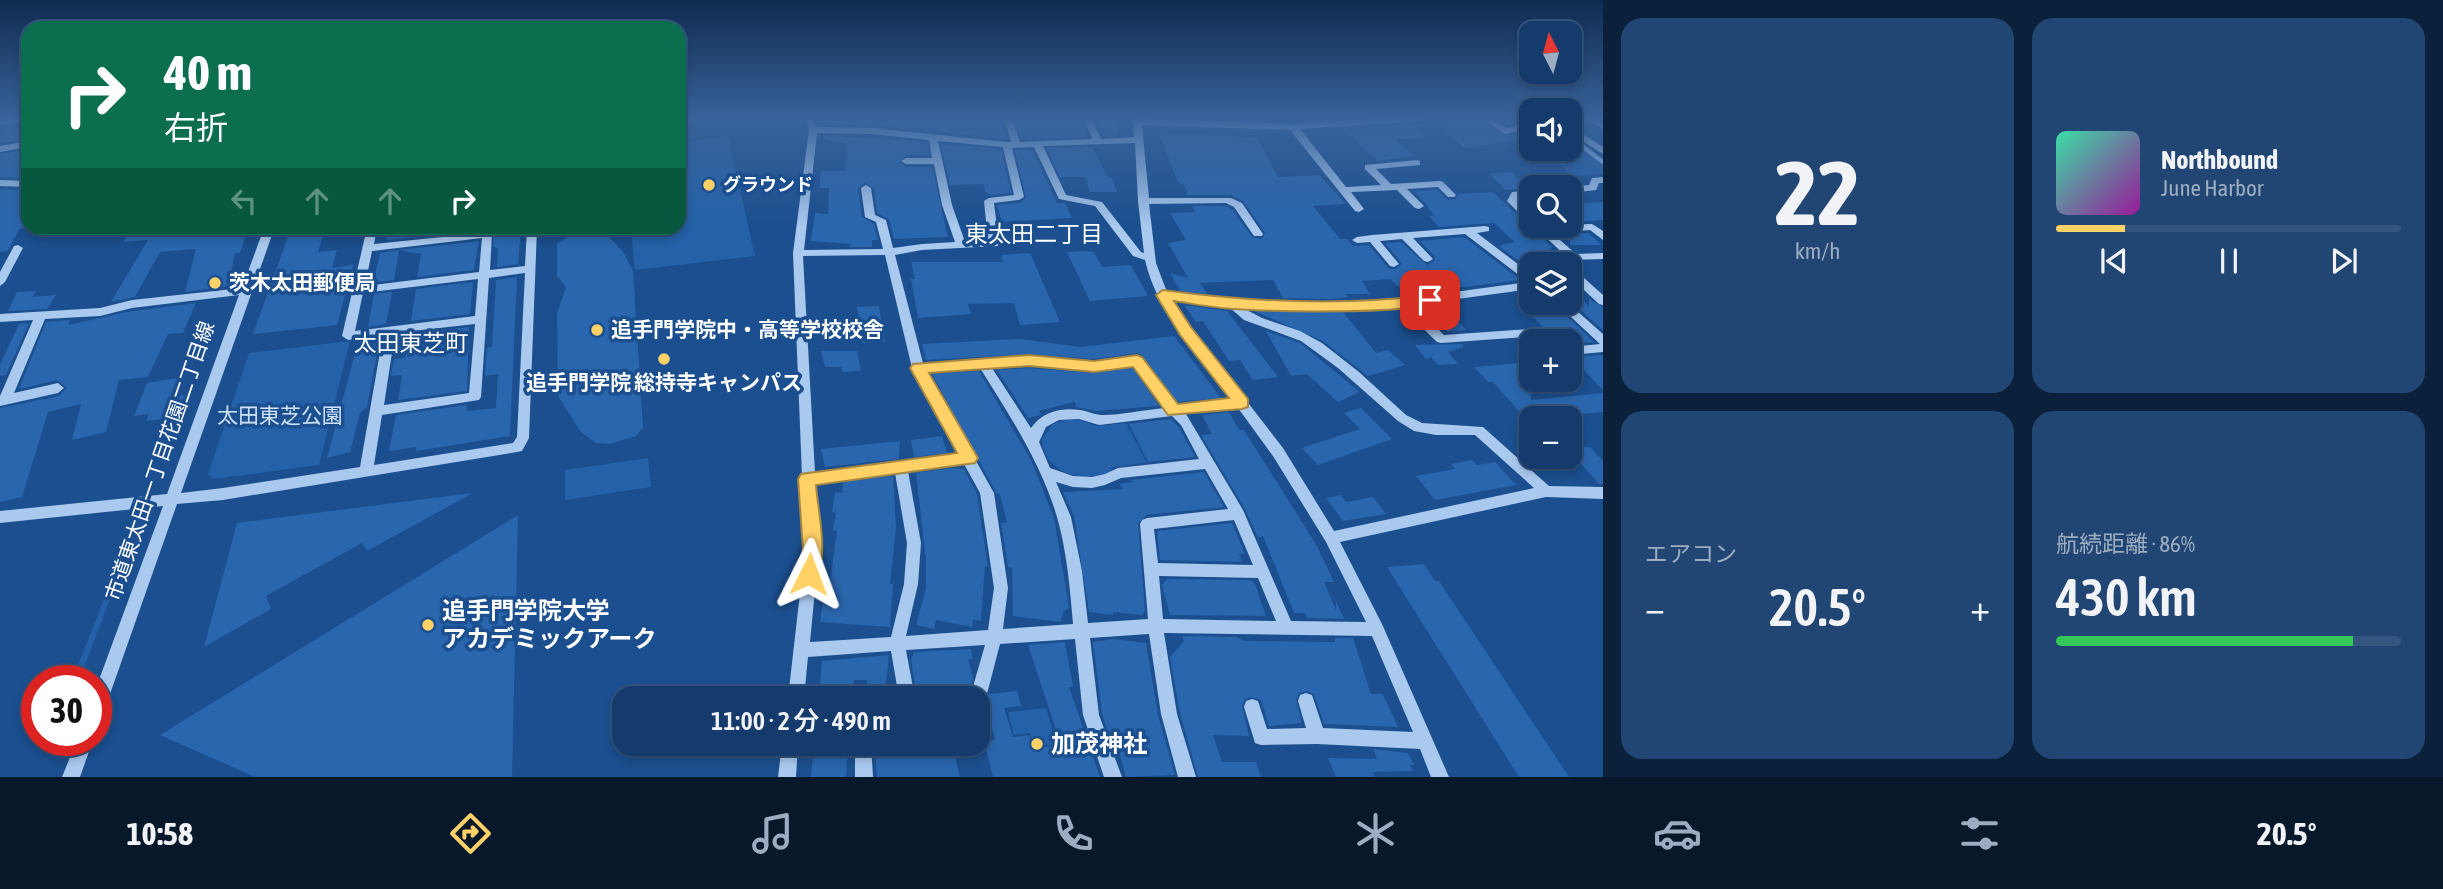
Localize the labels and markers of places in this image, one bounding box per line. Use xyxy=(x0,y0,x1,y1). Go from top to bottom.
place label: グラウンド xyxy=(723,174,813,195)
marker: グラウンド xyxy=(701,177,717,193)
place label: 茨木太田郵便局 xyxy=(229,270,376,294)
pin xyxy=(1400,270,1460,330)
marker: 茨木太田郵便局 xyxy=(207,275,223,291)
place label: 追手門学院中・高等学校校舎 xyxy=(611,317,884,341)
marker: 追手門学院中・高等学校校舎 xyxy=(589,322,605,338)
marker: 追手門学院 総持寺キャンパス xyxy=(656,351,672,367)
place label: 追手門学院 総持寺キャンパス xyxy=(526,370,802,394)
place label: 追手門学院大学 アカデミックアーク xyxy=(442,597,657,652)
marker: 追手門学院大学 アカデミックアーク xyxy=(420,617,436,633)
place label: 加茂神社 xyxy=(1051,730,1147,757)
marker: 加茂神社 xyxy=(1029,736,1045,752)

